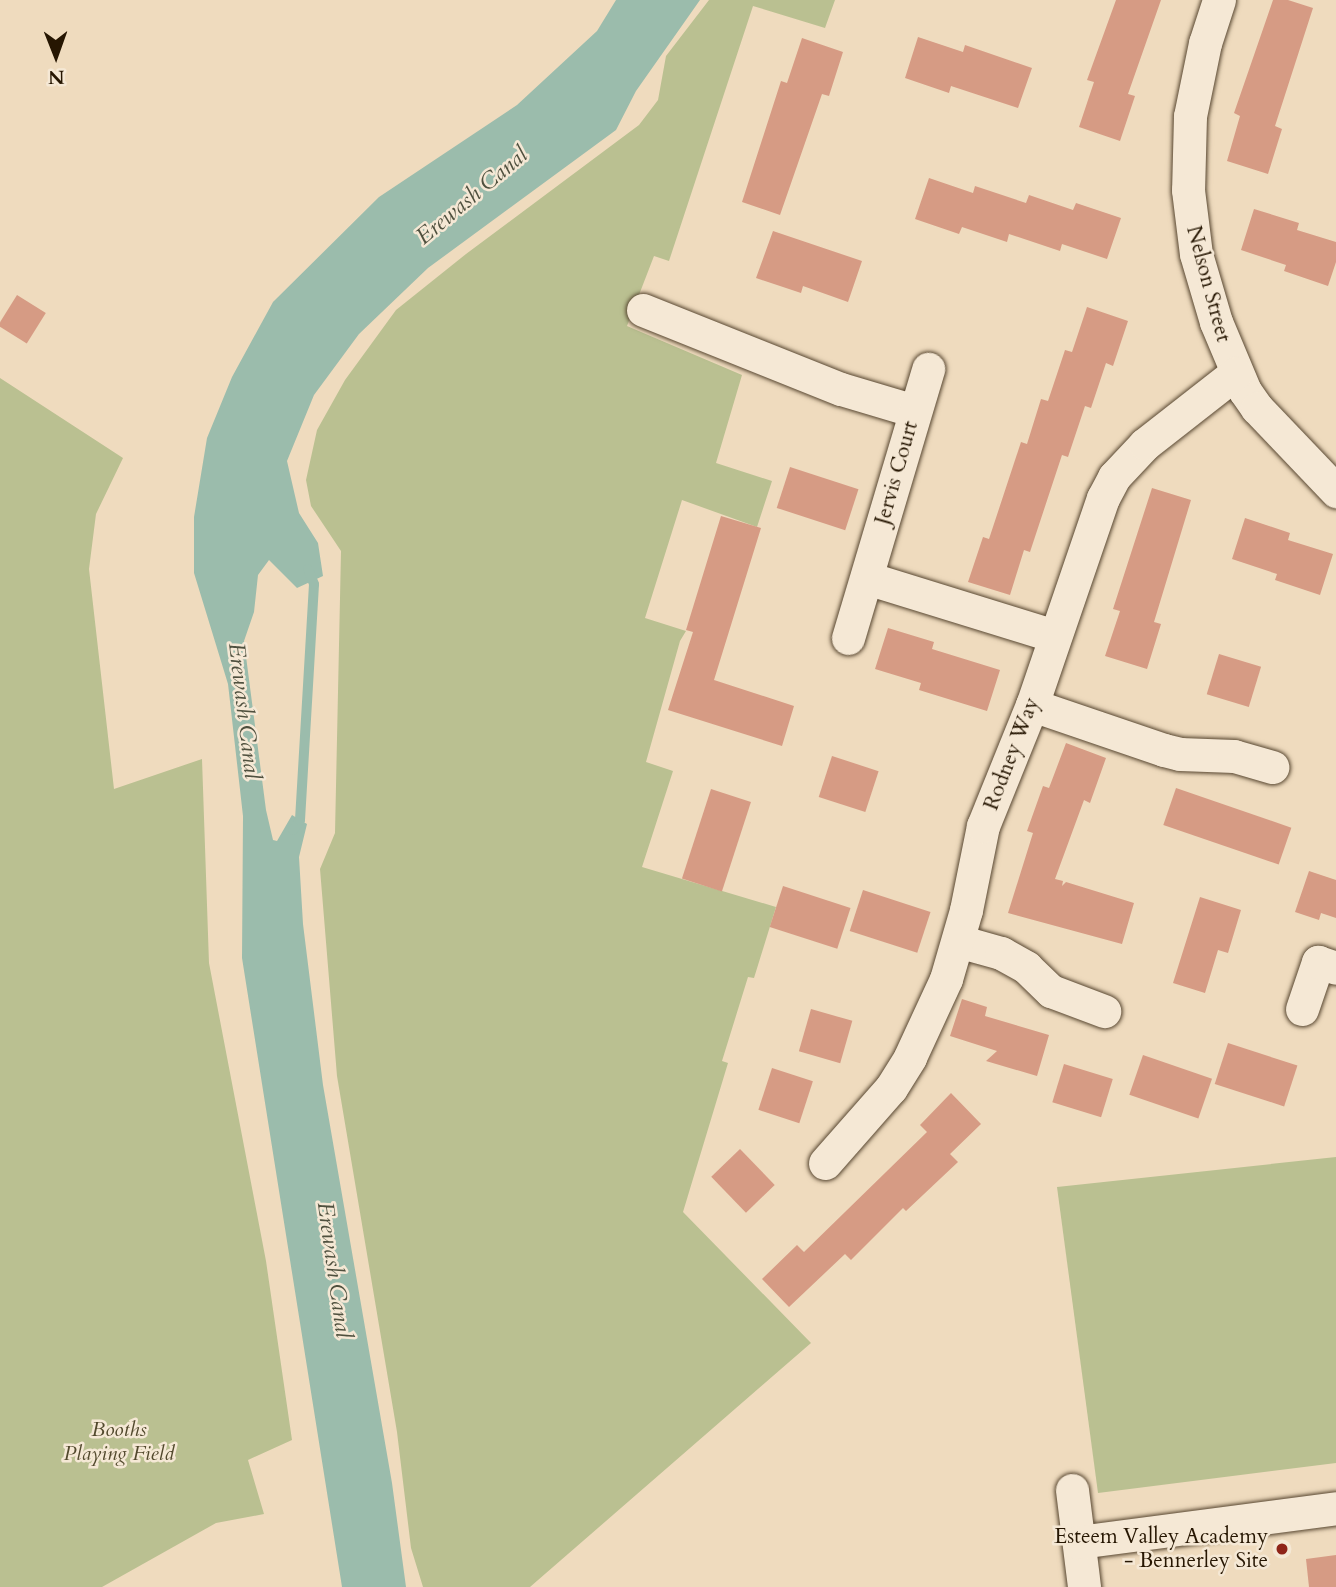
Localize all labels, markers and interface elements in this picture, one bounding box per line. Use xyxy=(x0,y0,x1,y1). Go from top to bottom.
north arrow xyxy=(21,21,91,91)
text: N xyxy=(48,64,65,90)
water label: Erewash Canal xyxy=(411,141,533,251)
street label: Nelson Street xyxy=(1180,223,1236,345)
street label: Jervis Court xyxy=(870,418,924,528)
water label: Erewash Canal xyxy=(222,641,266,781)
street label: Rodney Way xyxy=(979,694,1045,814)
water label: Erewash Canal xyxy=(311,1200,357,1340)
park label: Booths Playing Field xyxy=(64,1417,174,1467)
place label: Esteem Valley Academy - Bennerley Site xyxy=(1054,1524,1268,1574)
marker: Esteem Valley Academy - Bennerley Site xyxy=(1274,1541,1290,1557)

